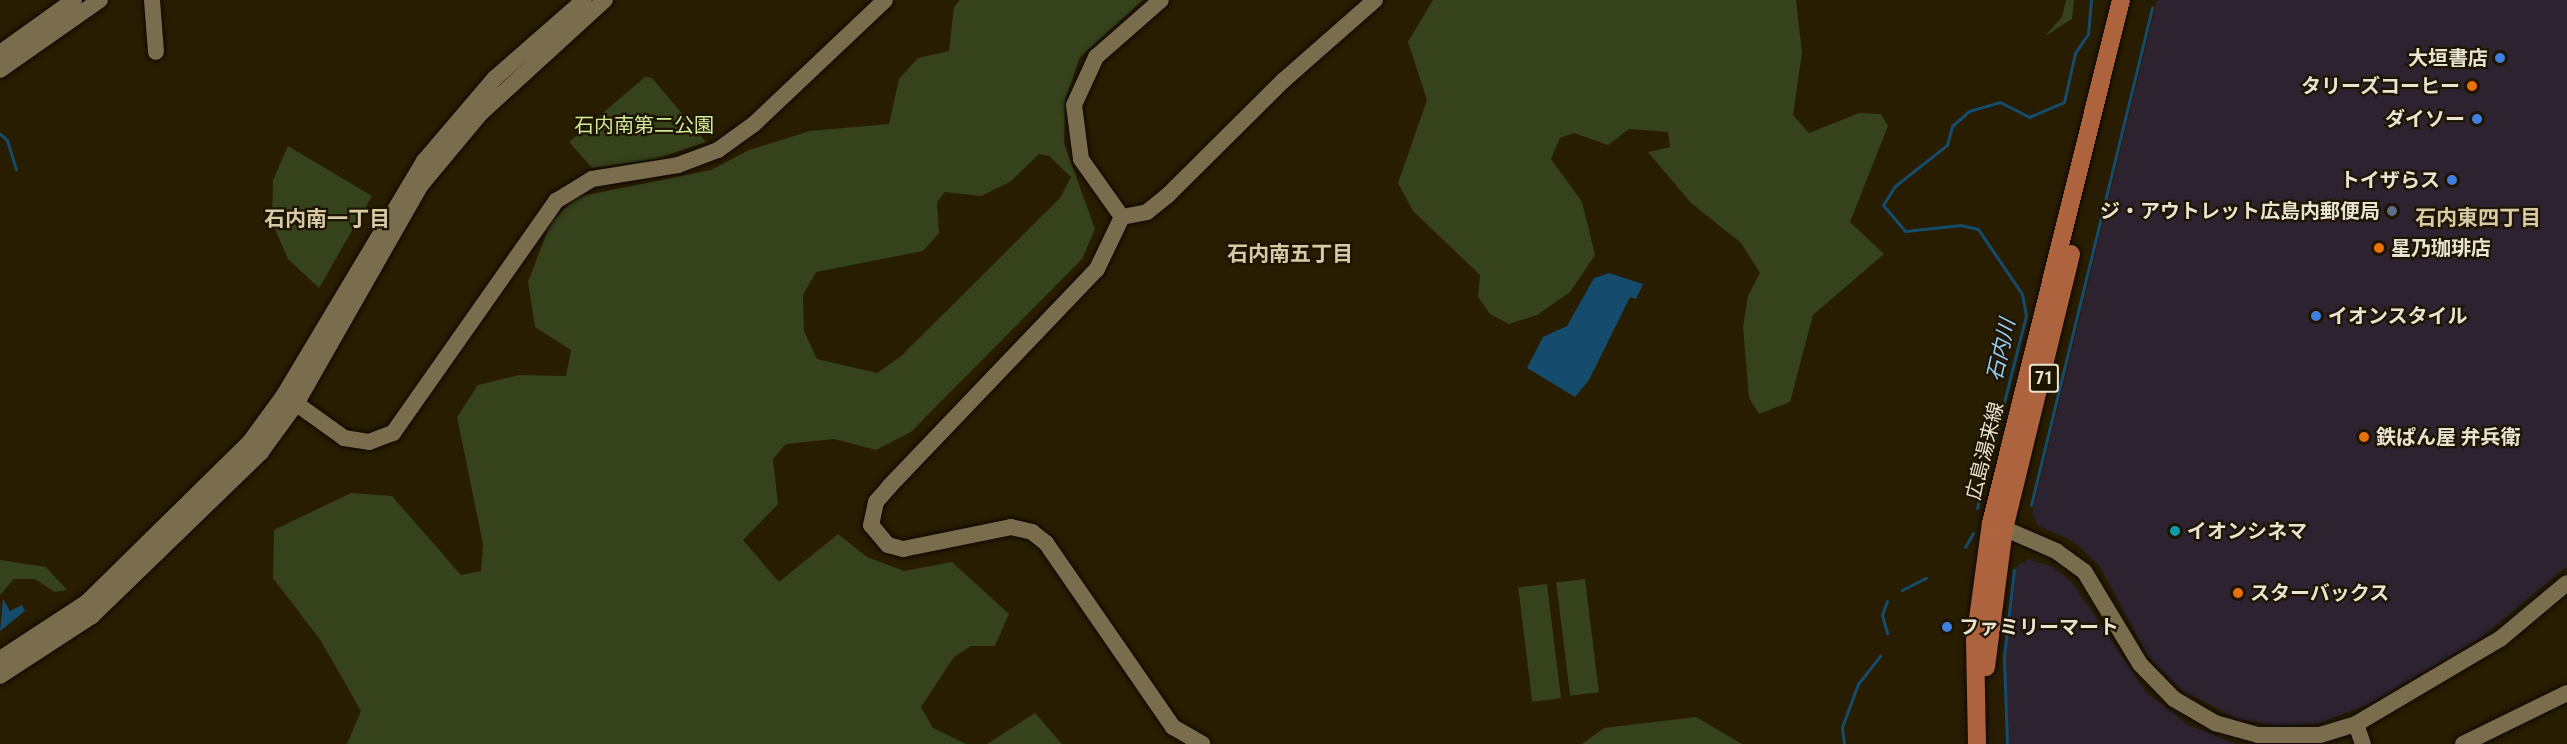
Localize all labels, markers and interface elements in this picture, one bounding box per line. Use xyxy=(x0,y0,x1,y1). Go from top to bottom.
place label: 大垣書店 xyxy=(2408,46,2488,70)
marker: 大垣書店 xyxy=(2493,51,2507,65)
place label: タリーズコーヒー xyxy=(2300,74,2460,98)
marker: タリーズコーヒー xyxy=(2465,79,2479,93)
place label: ダイソー xyxy=(2385,107,2465,131)
marker: ダイソー xyxy=(2470,112,2484,126)
park label: 石内南第二公園 xyxy=(574,113,714,137)
place label: トイザらス xyxy=(2340,168,2440,192)
marker: トイザらス xyxy=(2445,173,2459,187)
place label: ジ・アウトレット広島内郵便局 xyxy=(2100,199,2380,223)
marker: ジ・アウトレット広島内郵便局 xyxy=(2385,204,2399,218)
district label: 石内東四丁目 xyxy=(2415,205,2541,231)
district label: 石内南一丁目 xyxy=(264,206,390,232)
place label: 星乃珈琲店 xyxy=(2391,236,2491,260)
district label: 石内南五丁目 xyxy=(1227,241,1353,267)
marker: 星乃珈琲店 xyxy=(2372,241,2386,255)
place label: イオンスタイル xyxy=(2328,304,2468,328)
marker: イオンスタイル xyxy=(2309,309,2323,323)
water label: 石内川 xyxy=(1982,316,2020,384)
road number: 71 xyxy=(2028,363,2060,393)
street label: 広島湯来線 xyxy=(1961,400,2009,502)
place label: 鉄ぱん屋 弁兵衛 xyxy=(2376,425,2521,449)
marker: 鉄ぱん屋 弁兵衛 xyxy=(2357,430,2371,444)
place label: イオンシネマ xyxy=(2187,519,2307,543)
marker: イオンシネマ xyxy=(2168,524,2182,538)
place label: スターバックス xyxy=(2250,581,2390,605)
marker: スターバックス xyxy=(2231,586,2245,600)
place label: ファミリーマート xyxy=(1959,615,2119,639)
marker: ファミリーマート xyxy=(1940,620,1954,634)

